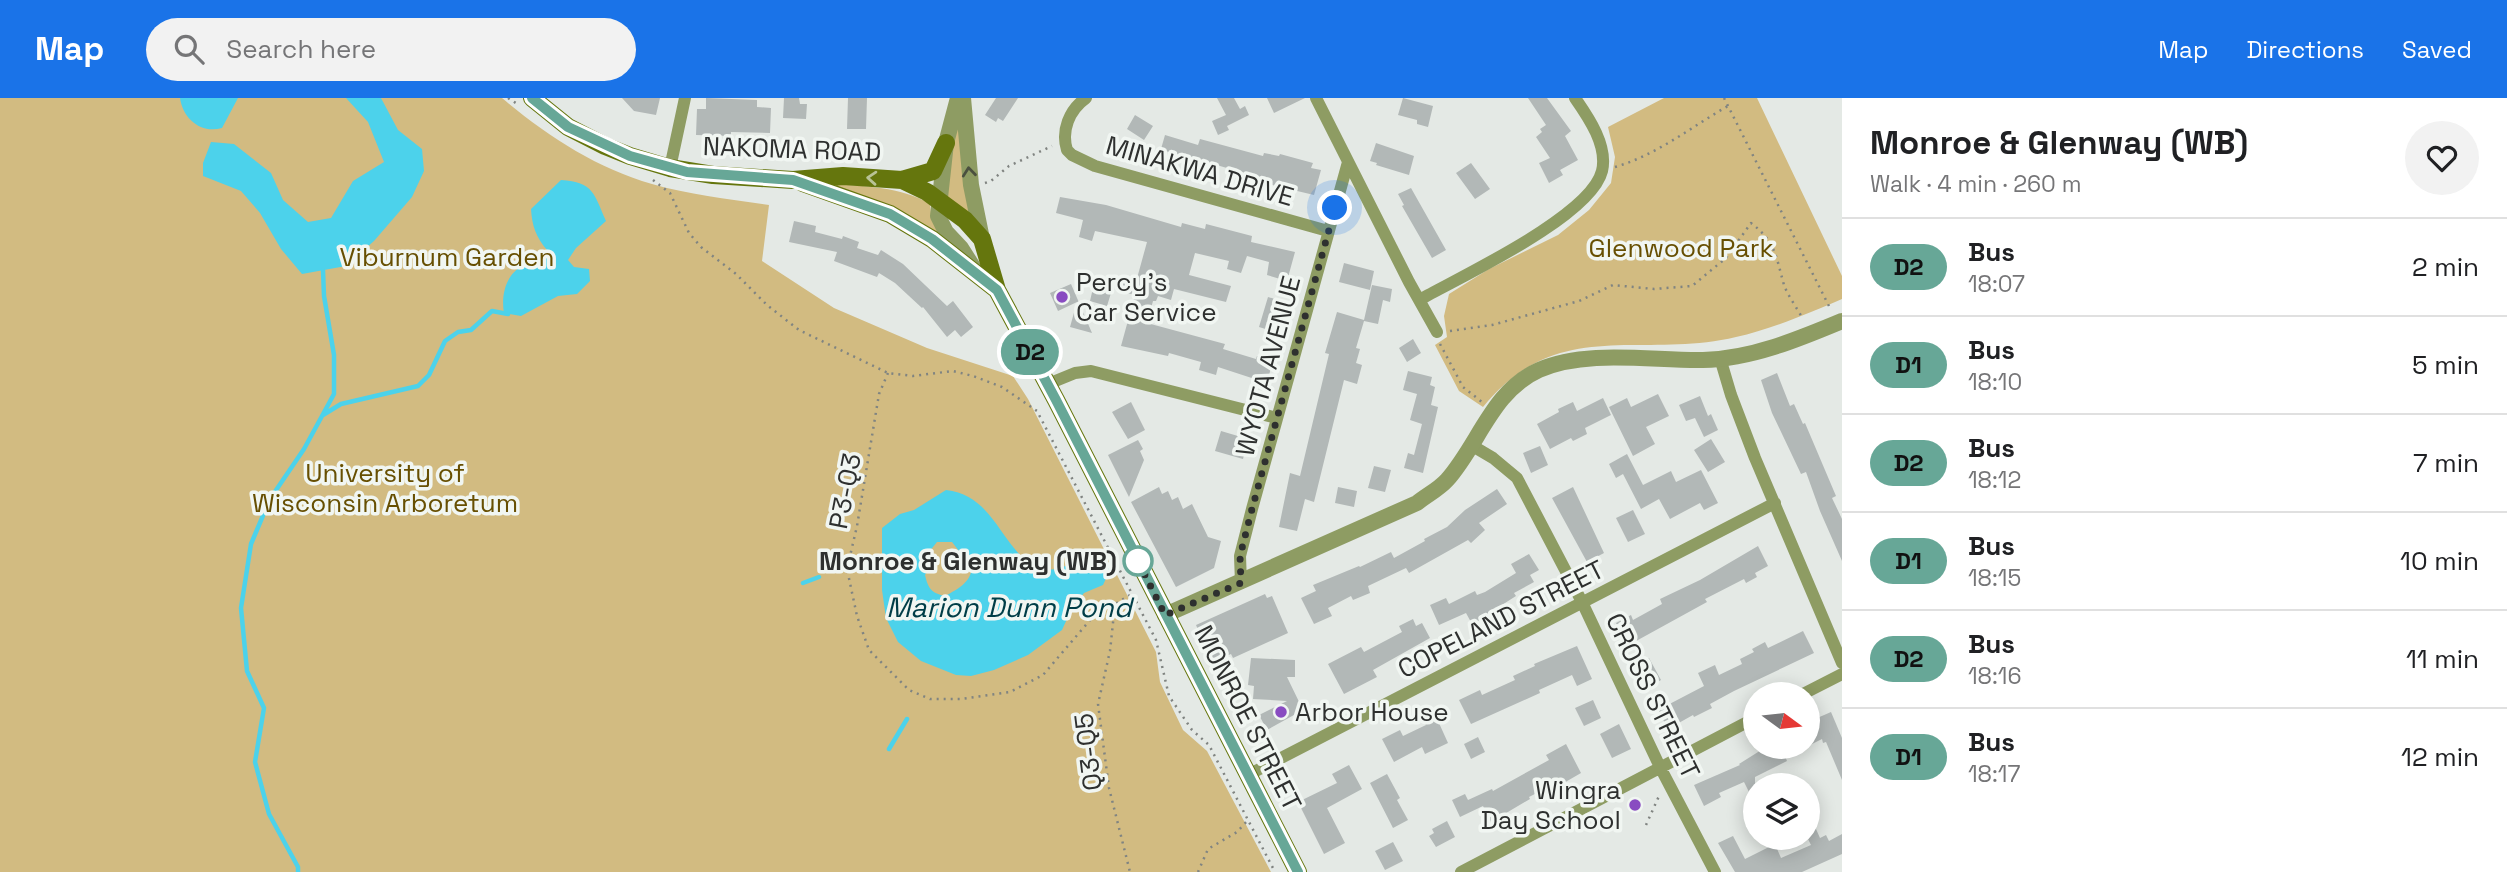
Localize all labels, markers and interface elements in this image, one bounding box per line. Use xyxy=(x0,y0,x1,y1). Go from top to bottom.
search box xyxy=(146,18,636,81)
text: Map xyxy=(35,28,104,70)
icon: search xyxy=(170,30,208,68)
text: Search here xyxy=(226,32,376,66)
text: Map xyxy=(2158,34,2208,65)
text: Directions xyxy=(2246,34,2364,65)
text: Saved xyxy=(2402,34,2472,65)
button: heart xyxy=(2405,121,2479,195)
text: Monroe & Glenway (WB) xyxy=(1870,122,2248,164)
street label: MINAKWA DRIVE xyxy=(1102,128,1298,214)
street label: NAKOMA ROAD xyxy=(702,129,882,169)
one-way arrow xyxy=(962,166,977,178)
text: Walk · 4 min · 260 m xyxy=(1870,169,2082,199)
one-way arrow xyxy=(867,171,878,186)
your location xyxy=(1317,190,1352,225)
park label: Glenwood Park xyxy=(1589,231,1773,265)
text: Bus xyxy=(1968,235,2015,269)
park label: Viburnum Garden xyxy=(339,240,555,274)
text: 2 min xyxy=(2412,250,2479,284)
text: D2 xyxy=(1893,251,1924,282)
place label: Percy's Car Service xyxy=(1076,265,1217,329)
text: 18:07 xyxy=(1968,269,2025,299)
street label: WYOTA AVENUE xyxy=(1228,272,1308,460)
marker: Percy's Car Service xyxy=(1054,289,1070,305)
line badge: D2 xyxy=(998,329,1062,375)
text: Bus xyxy=(1968,333,2015,367)
text: D2 xyxy=(1015,336,1045,367)
text: 5 min xyxy=(2412,348,2479,382)
text: D1 xyxy=(1895,349,1922,380)
text: 18:10 xyxy=(1968,367,2022,397)
text: Bus xyxy=(1968,431,2015,465)
text: 7 min xyxy=(2413,446,2479,480)
text: D2 xyxy=(1893,447,1924,478)
street label: P3-Q3 xyxy=(821,450,869,532)
park label: University of Wisconsin Arboretum xyxy=(252,456,518,520)
text: 18:12 xyxy=(1968,465,2021,495)
text: Bus xyxy=(1968,529,2015,563)
place label: Monroe & Glenway (WB) xyxy=(819,544,1117,578)
text: 10 min xyxy=(2400,544,2479,578)
text: D1 xyxy=(1895,545,1922,576)
marker: Monroe & Glenway (WB) xyxy=(1123,546,1153,576)
street label: COPELAND STREET xyxy=(1392,552,1610,686)
text: 18:15 xyxy=(1968,563,2021,593)
water label: Marion Dunn Pond xyxy=(886,589,1135,625)
street label: CROSS STREET xyxy=(1598,607,1708,785)
street label: MONROE STREET xyxy=(1187,620,1309,816)
text: Bus xyxy=(1968,627,2015,661)
text: 11 min xyxy=(2406,642,2479,676)
text: D2 xyxy=(1893,643,1924,674)
text: 18:16 xyxy=(1968,661,2021,691)
north arrow xyxy=(1743,682,1820,760)
map controls xyxy=(1743,682,1820,850)
place label: Arbor House xyxy=(1295,695,1449,729)
marker: Arbor House xyxy=(1273,704,1289,720)
street label: Q3-Q5 xyxy=(1066,711,1110,793)
text: Bus xyxy=(1968,725,2015,759)
text: 12 min xyxy=(2401,740,2479,774)
text: D1 xyxy=(1895,741,1922,772)
text: 18:17 xyxy=(1968,759,2020,789)
place label: Wingra Day School xyxy=(1481,773,1621,837)
button: layers xyxy=(1743,773,1820,850)
marker: Wingra Day School xyxy=(1627,797,1643,813)

